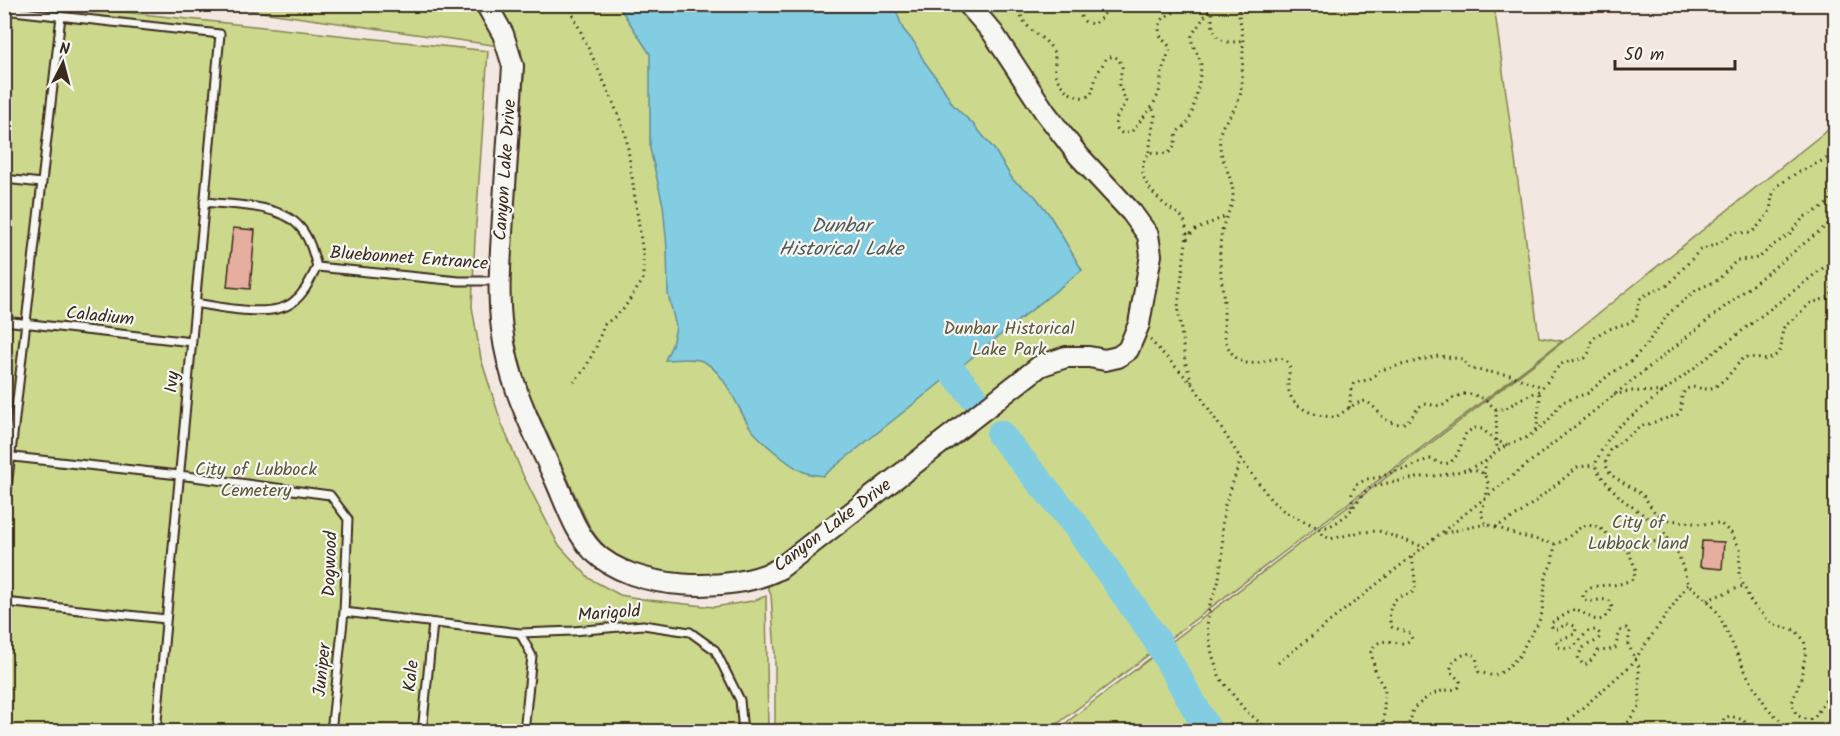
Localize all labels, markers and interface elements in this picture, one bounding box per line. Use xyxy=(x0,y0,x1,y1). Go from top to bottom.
north arrow xyxy=(33,33,93,93)
scale bar xyxy=(1615,33,1735,71)
text: N xyxy=(58,37,71,63)
text: 50 m xyxy=(1624,41,1664,70)
street label: Canyon Lake Drive xyxy=(487,98,525,242)
water label: Dunbar Historical Lake xyxy=(779,211,905,266)
street label: Bluebonnet Entrance xyxy=(329,239,489,279)
street label: Caladium xyxy=(65,299,135,335)
park label: Dunbar Historical Lake Park xyxy=(943,315,1075,365)
street label: Ivy xyxy=(158,369,188,394)
park label: City of Lubbock Cemetery xyxy=(195,456,317,506)
street label: Canyon Lake Drive xyxy=(768,472,898,580)
park label: City of Lubbock land xyxy=(1588,509,1689,559)
street label: Dogwood xyxy=(315,530,347,597)
street label: Marigold xyxy=(577,597,642,631)
street label: Juniper xyxy=(306,641,340,698)
street label: Kale xyxy=(396,659,428,693)

